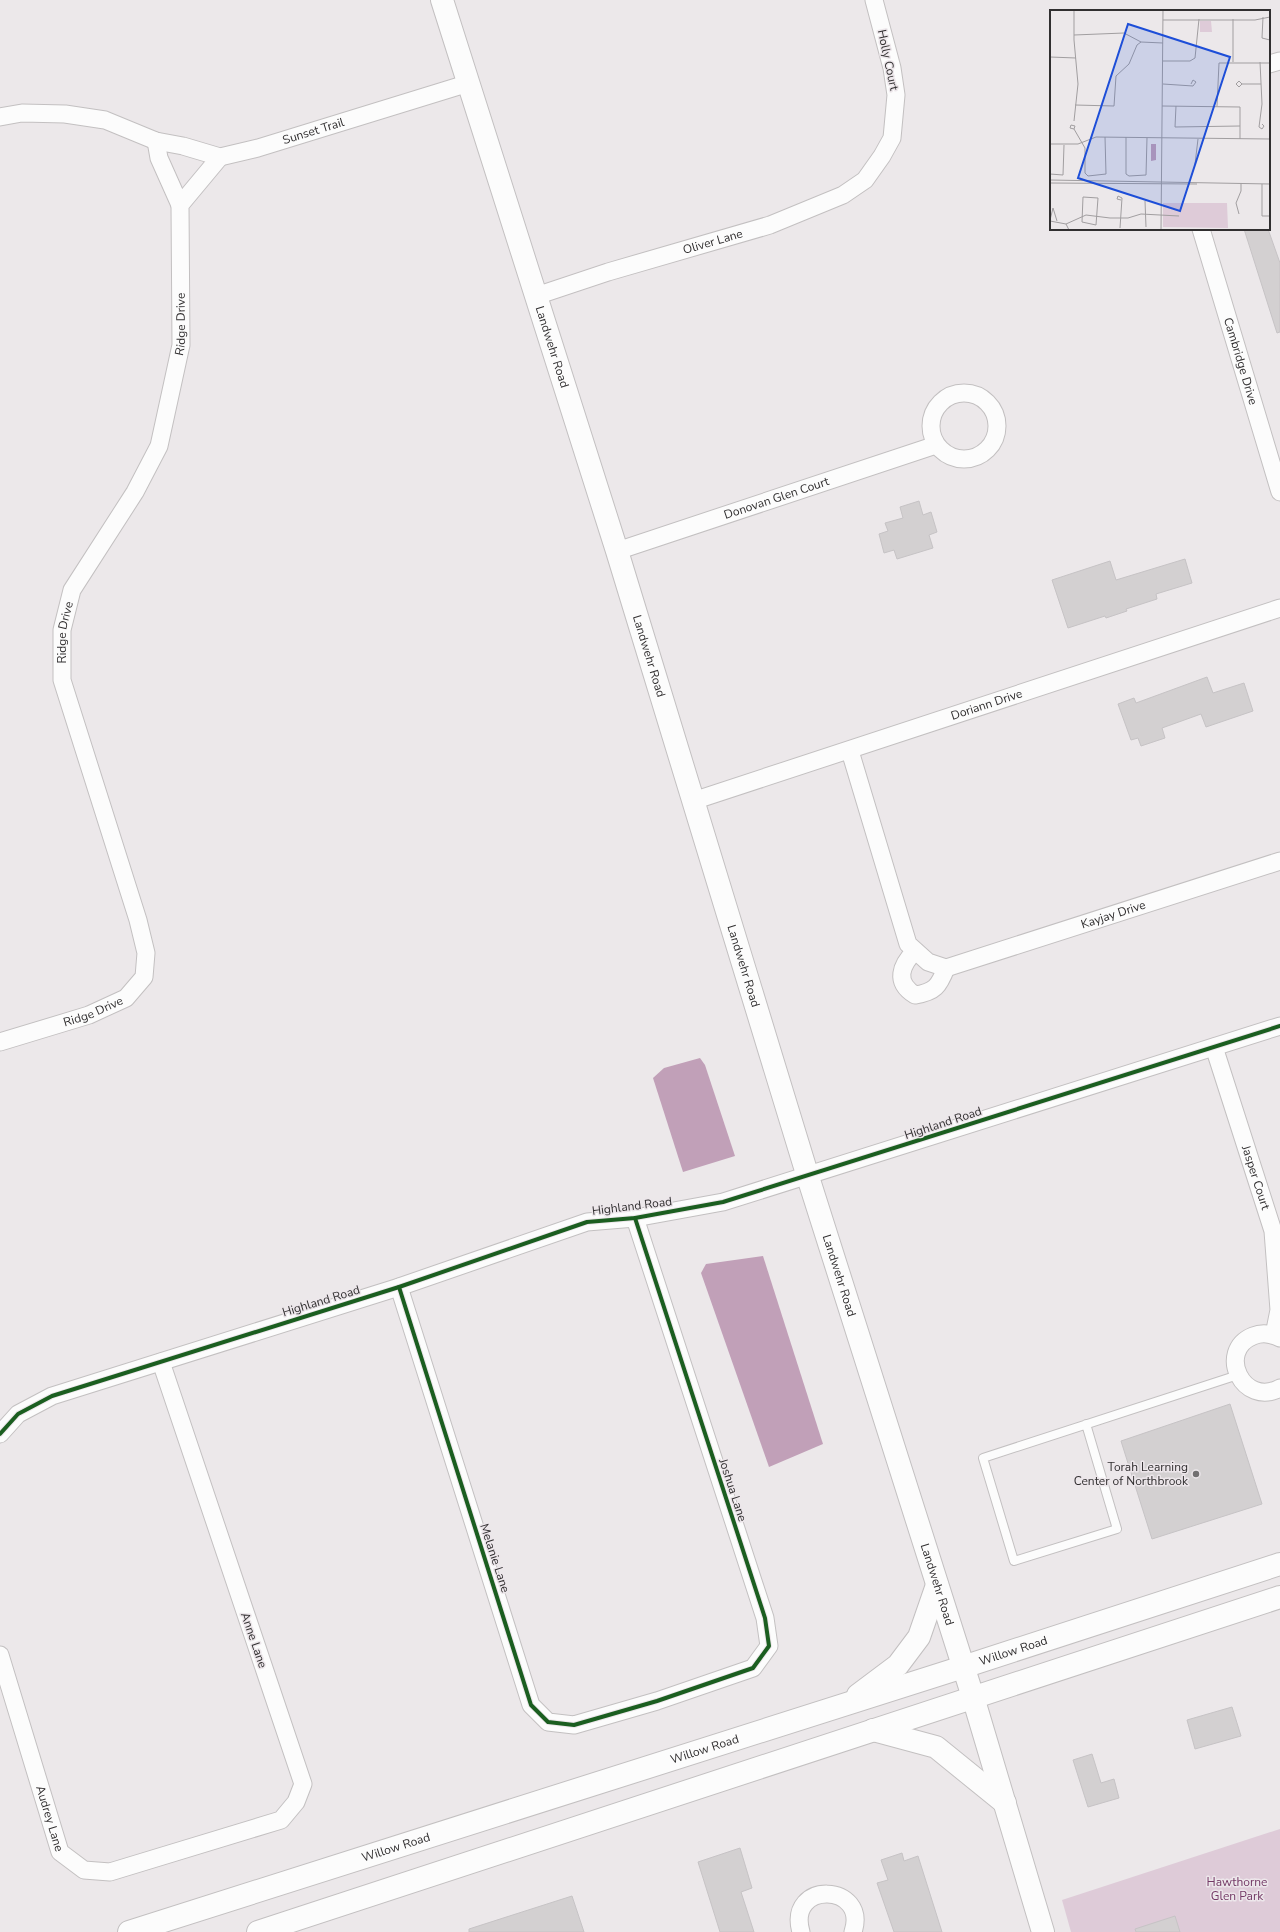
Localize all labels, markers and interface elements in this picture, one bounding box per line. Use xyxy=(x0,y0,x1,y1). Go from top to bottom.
inset map xyxy=(1050,10,1270,230)
street label: Holly Court xyxy=(874,28,902,93)
street label: Sunset Trail xyxy=(281,114,347,148)
street label: Oliver Lane xyxy=(681,225,745,258)
street label: Ridge Drive xyxy=(171,293,189,357)
street label: Landwehr Road xyxy=(532,304,573,390)
street label: Cambridge Drive xyxy=(1220,315,1261,407)
street label: Donovan Glen Court xyxy=(722,473,832,523)
street label: Ridge Drive xyxy=(54,600,77,664)
street label: Landwehr Road xyxy=(629,613,669,699)
street label: Doriann Drive xyxy=(949,685,1024,724)
street label: Kayjay Drive xyxy=(1079,897,1148,932)
street label: Landwehr Road xyxy=(724,923,764,1009)
street label: Ridge Drive xyxy=(61,993,125,1030)
street label: Highland Road xyxy=(902,1103,984,1143)
street label: Jasper Court xyxy=(1238,1142,1274,1212)
street label: Highland Road xyxy=(591,1193,673,1219)
street label: Landwehr Road xyxy=(819,1232,860,1319)
street label: Highland Road xyxy=(280,1282,362,1320)
street label: Joshua Lane xyxy=(715,1455,751,1524)
place label: Torah Learning Center of Northbrook xyxy=(1074,1459,1189,1489)
marker: Torah Learning Center of Northbrook xyxy=(1191,1469,1201,1479)
street label: Melanie Lane xyxy=(476,1521,514,1595)
street label: Landwehr Road xyxy=(917,1541,958,1627)
street label: Anne Lane xyxy=(237,1610,271,1670)
street label: Willow Road xyxy=(977,1632,1049,1669)
street label: Willow Road xyxy=(668,1731,741,1767)
street label: Audrey Lane xyxy=(32,1784,67,1854)
street label: Willow Road xyxy=(360,1829,432,1866)
park label: Hawthorne Glen Park xyxy=(1207,1874,1267,1904)

